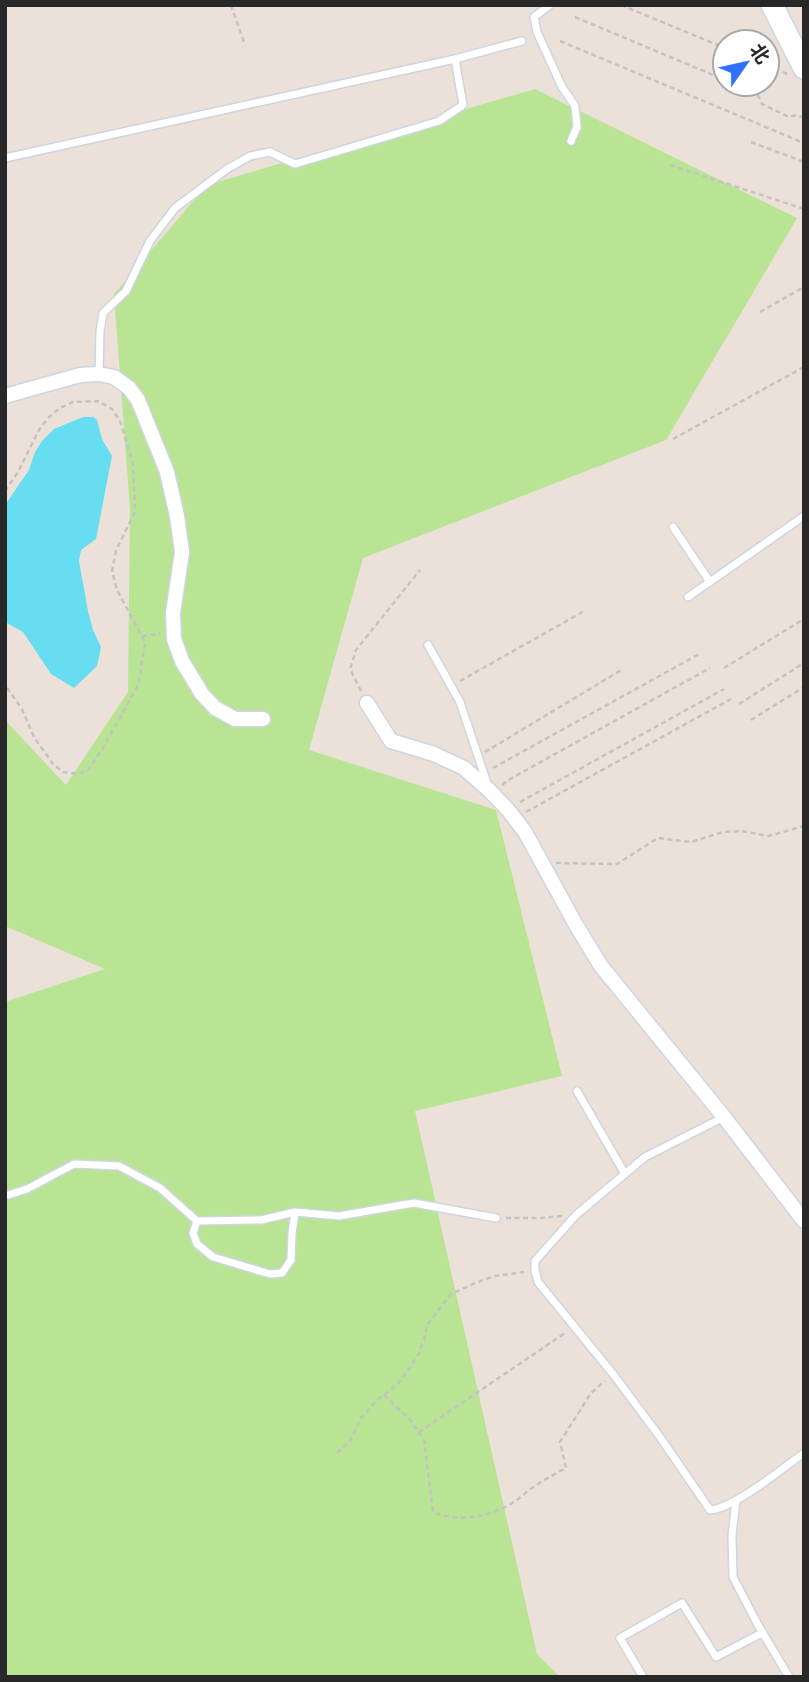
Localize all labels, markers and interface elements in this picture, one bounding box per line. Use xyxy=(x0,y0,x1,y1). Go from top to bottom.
north arrow xyxy=(711,28,781,98)
text: 北 xyxy=(746,40,774,68)

